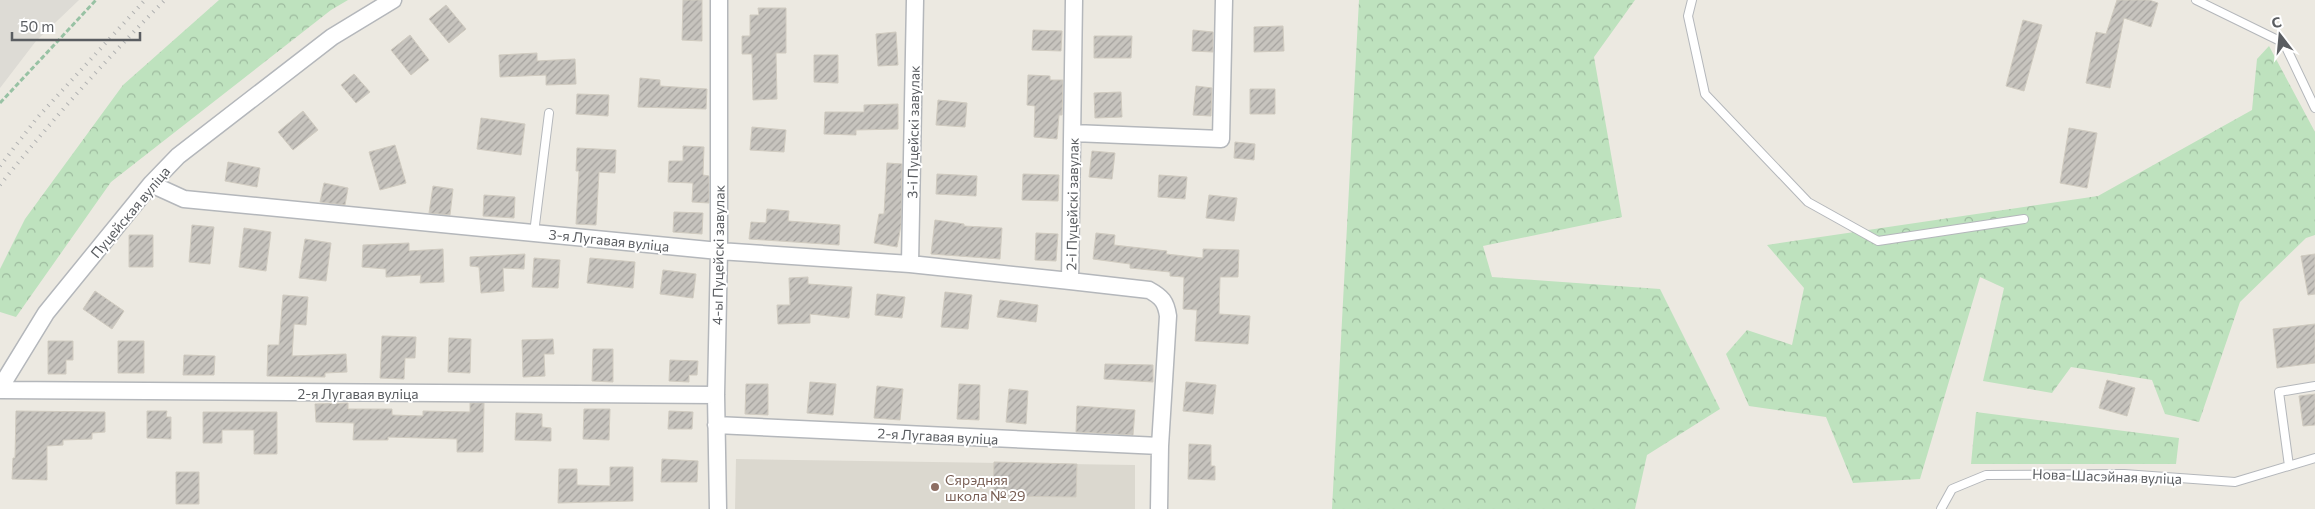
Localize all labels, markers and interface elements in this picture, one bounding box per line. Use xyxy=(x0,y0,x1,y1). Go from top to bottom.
scale bar xyxy=(12,10,140,42)
north arrow xyxy=(2255,10,2305,60)
text: С xyxy=(2269,13,2283,32)
text: 50 m xyxy=(20,17,54,35)
street label: 3-і Пуцейскі завулак xyxy=(903,65,923,199)
street label: 2-і Пуцейскі завулак xyxy=(1062,137,1082,271)
street label: Пуцейская вуліца xyxy=(87,163,173,261)
street label: 4-ы Пуцейскі завулак xyxy=(708,184,728,325)
street label: 3-я Лугавая вуліца xyxy=(548,225,670,255)
street label: 2-я Лугавая вуліца xyxy=(298,385,418,402)
street label: 2-я Лугавая вуліца xyxy=(877,424,999,448)
street label: Нова-Шасэйная вуліца xyxy=(2032,465,2182,487)
place label: Сярэдняя школа № 29 xyxy=(945,471,1025,504)
marker: Сярэдняя школа № 29 xyxy=(929,481,941,493)

